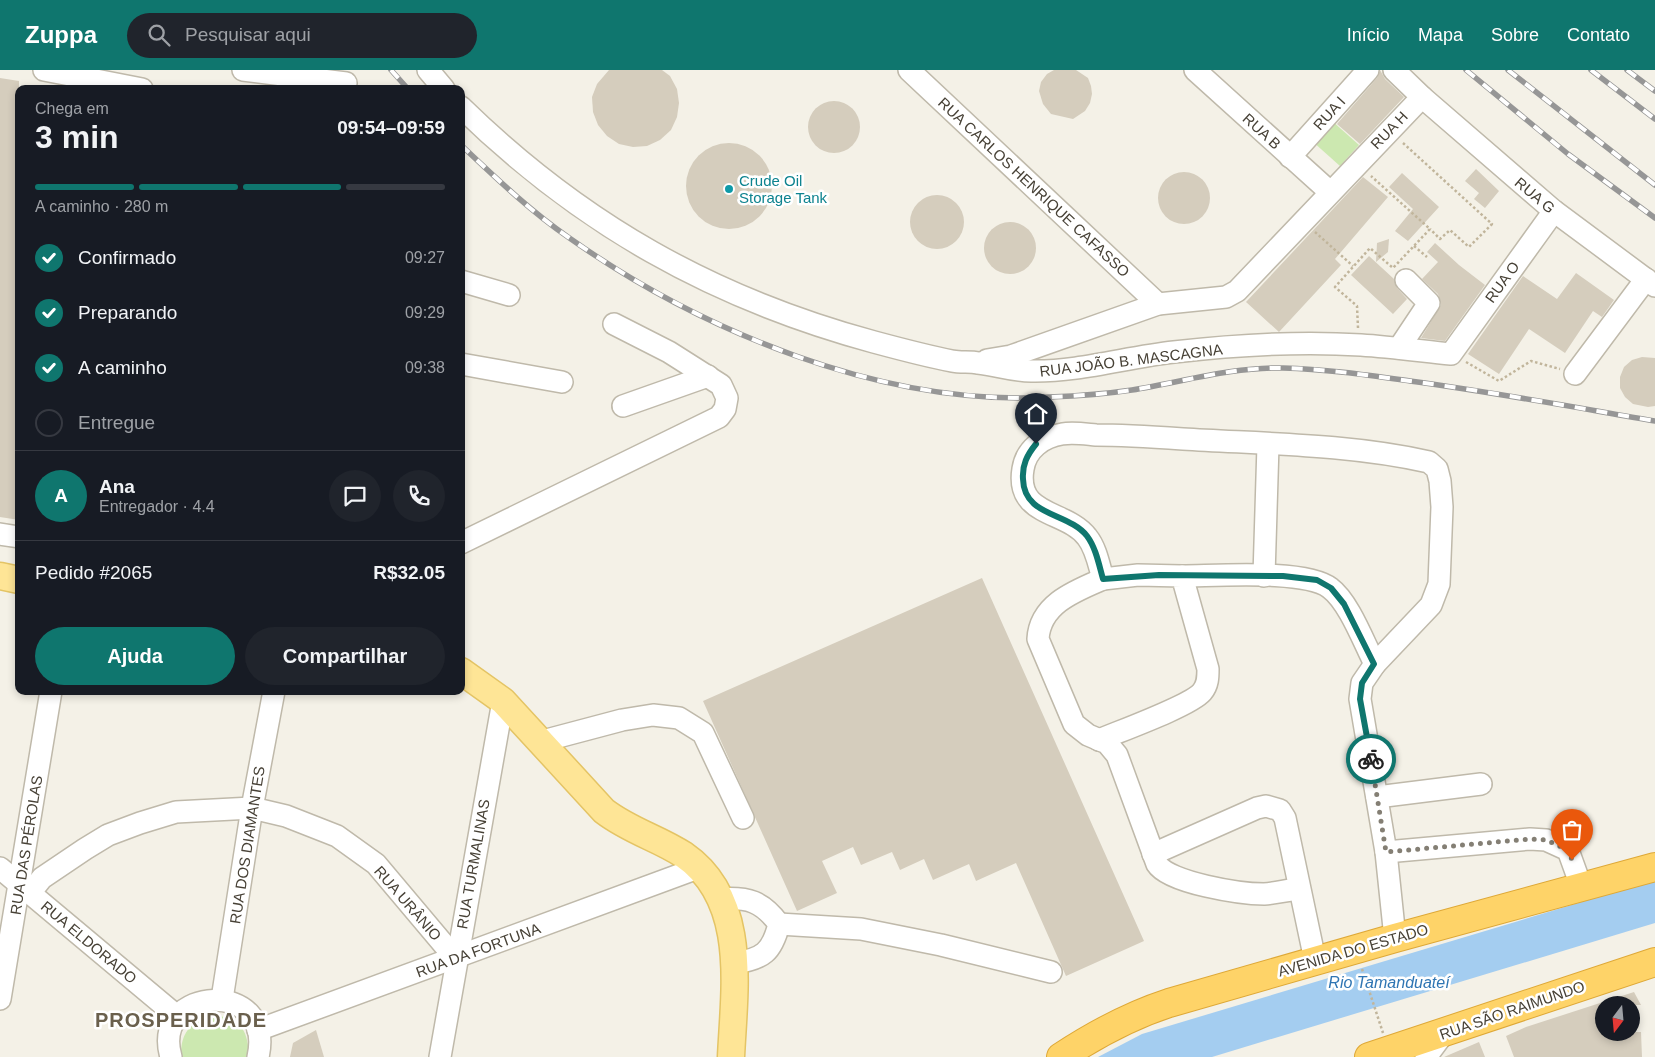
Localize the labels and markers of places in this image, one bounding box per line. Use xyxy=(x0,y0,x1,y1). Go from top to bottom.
place label: Crude Oil Storage Tank xyxy=(739,172,828,206)
marker: Crude Oil Storage Tank xyxy=(723,183,735,195)
pin xyxy=(1015,393,1057,444)
pin xyxy=(1551,809,1593,860)

